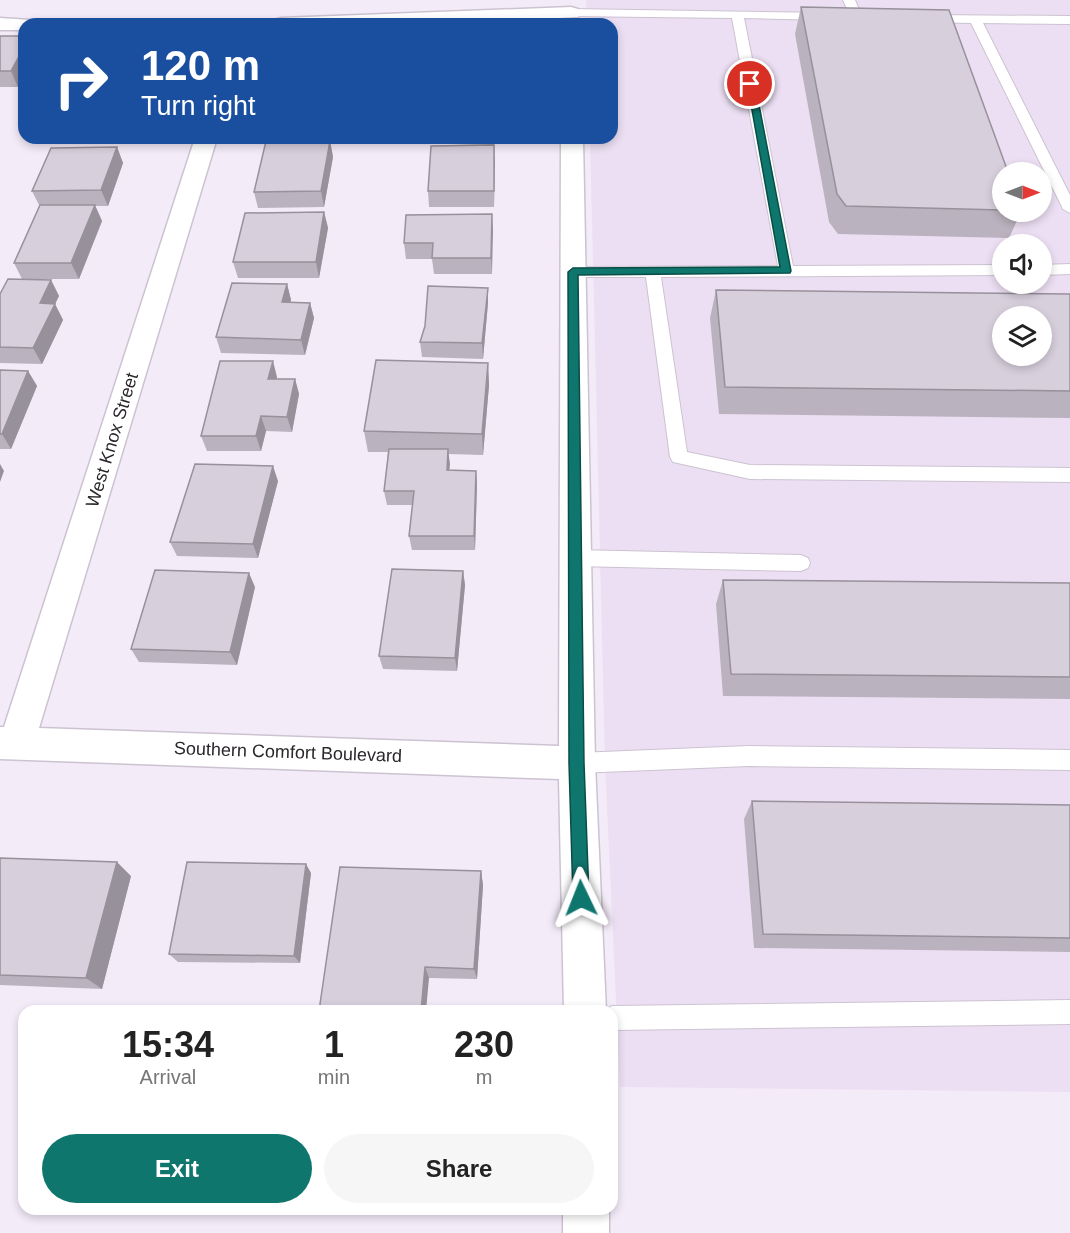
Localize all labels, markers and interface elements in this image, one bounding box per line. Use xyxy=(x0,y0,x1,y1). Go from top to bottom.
icon: right xyxy=(42,42,120,120)
text: 120 m xyxy=(141,42,260,89)
pin xyxy=(724,58,775,109)
icon: arrive xyxy=(733,67,766,100)
text: Turn right xyxy=(141,91,256,121)
north arrow xyxy=(992,162,1052,222)
map controls xyxy=(992,162,1052,366)
button: sound xyxy=(992,234,1052,294)
button: layers xyxy=(992,306,1052,366)
street label: West Knox Street xyxy=(82,370,142,510)
street label: Southern Comfort Boulevard xyxy=(174,738,402,766)
position arrow xyxy=(549,866,613,930)
text: 15:34 xyxy=(122,1024,214,1065)
text: 1 xyxy=(324,1024,344,1065)
text: 230 xyxy=(454,1024,514,1065)
text: Arrival xyxy=(140,1066,196,1088)
text: min xyxy=(318,1066,350,1088)
text: m xyxy=(476,1066,492,1088)
button: Exit xyxy=(42,1134,312,1203)
button: Share xyxy=(324,1134,594,1203)

